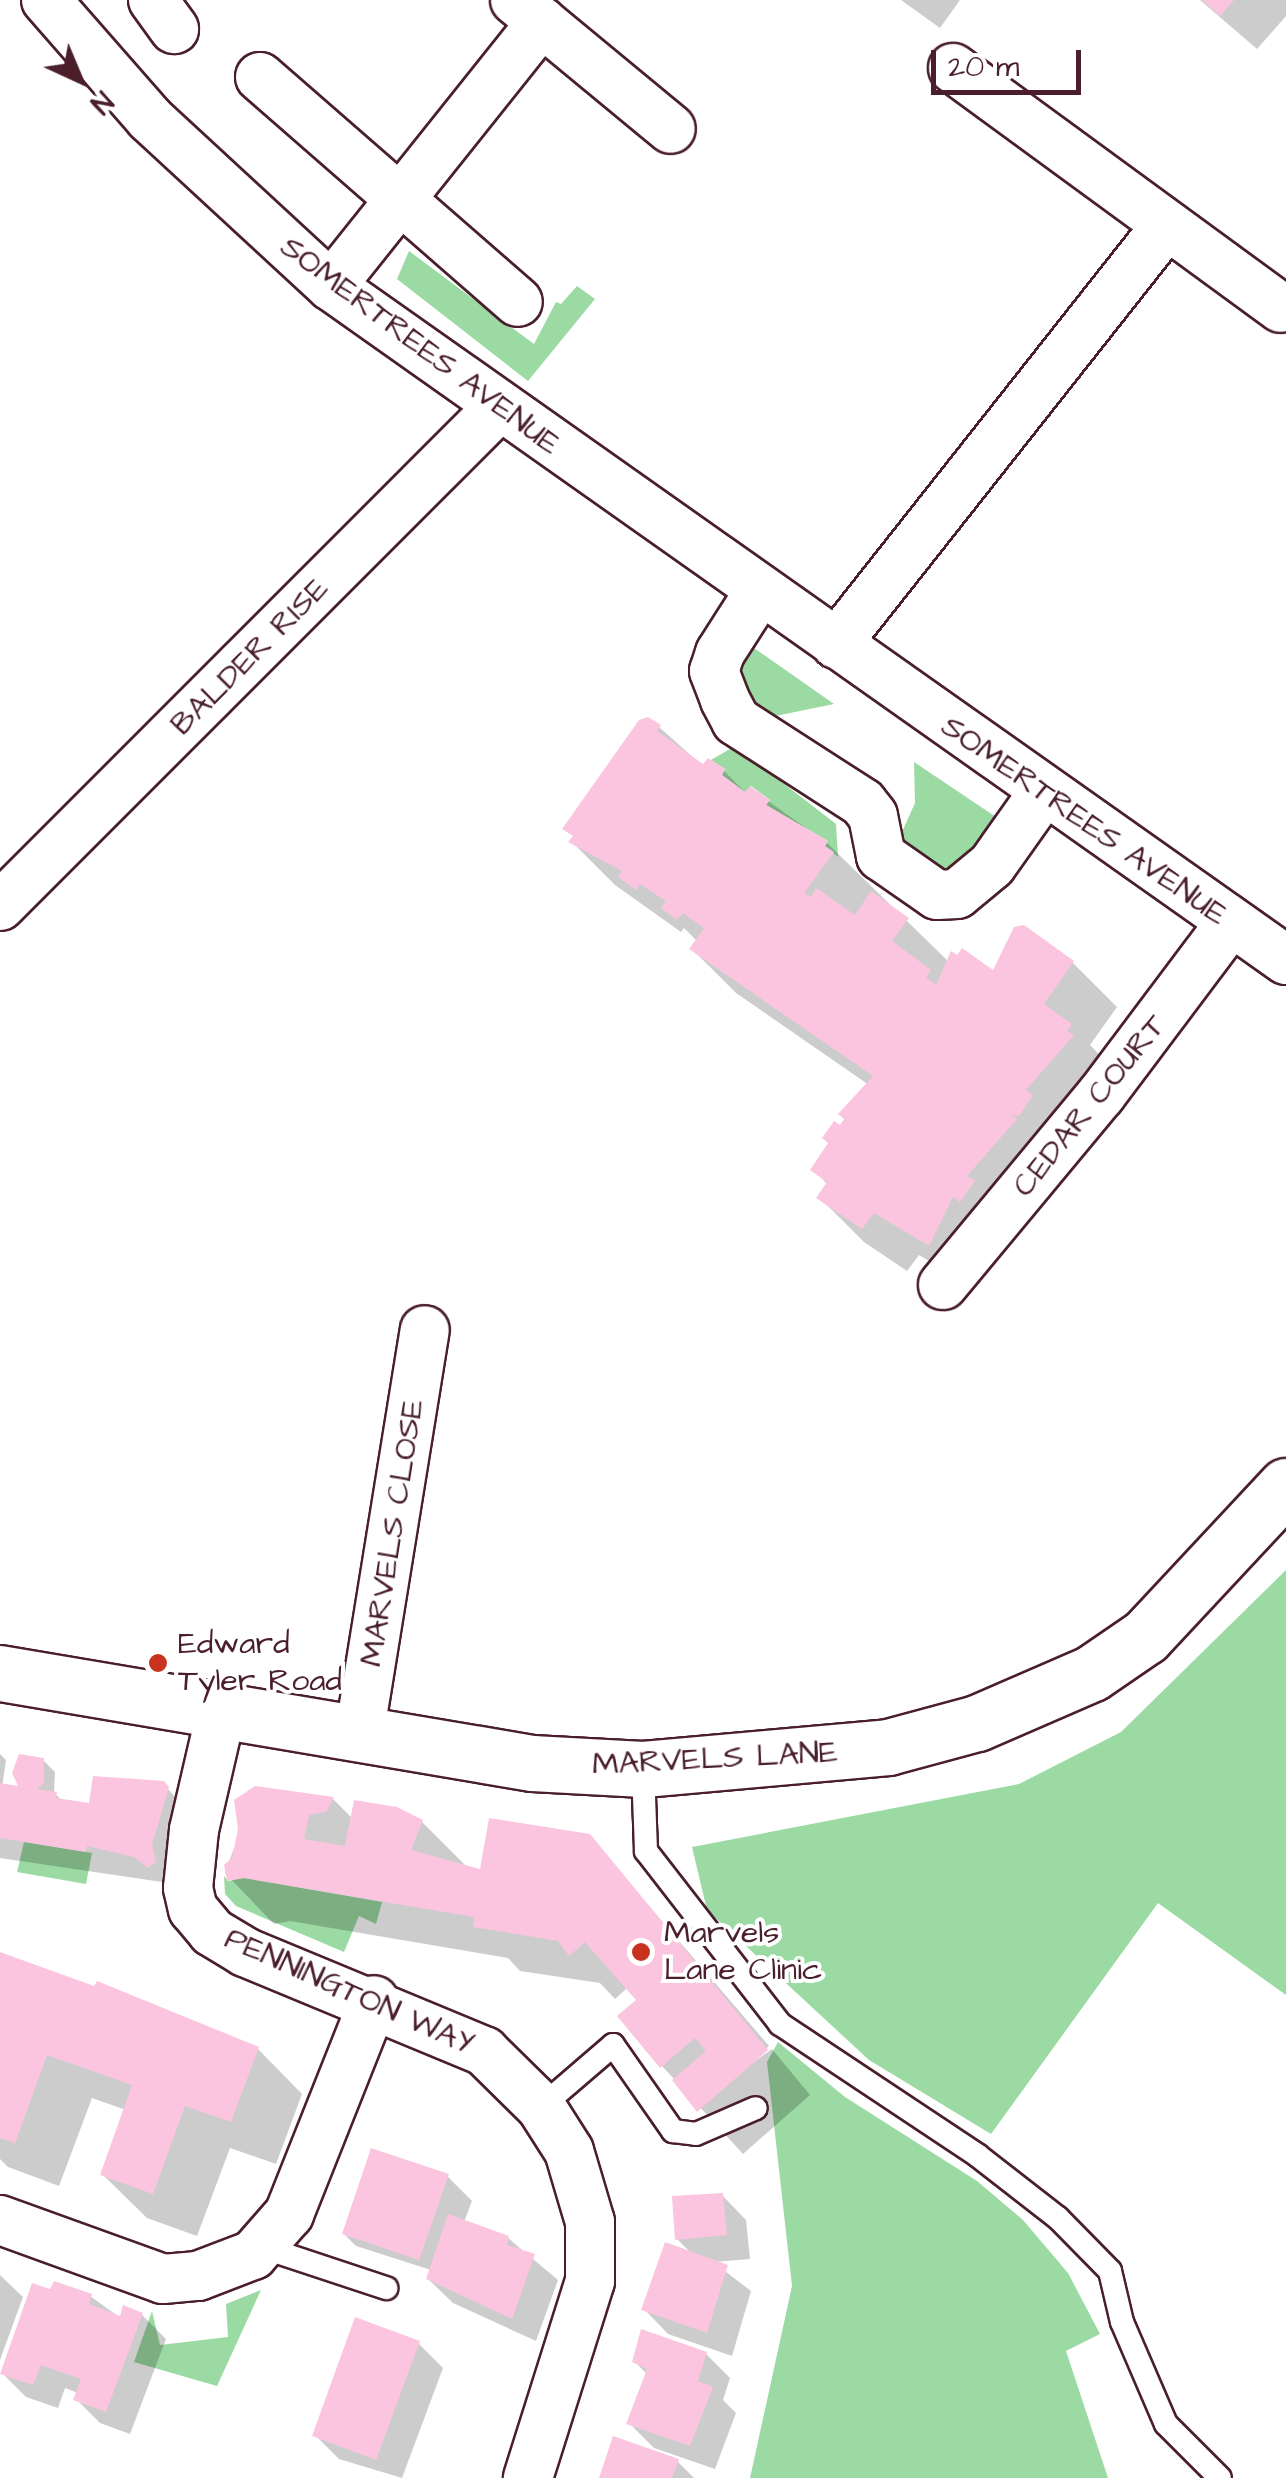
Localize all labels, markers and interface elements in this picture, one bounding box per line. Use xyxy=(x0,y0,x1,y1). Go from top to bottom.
north arrow xyxy=(30,30,130,130)
scale bar xyxy=(936,30,1086,92)
text: 20 m xyxy=(948,46,1019,88)
text: N xyxy=(81,82,121,122)
street label: SOMERTREES AVENUE xyxy=(272,228,568,464)
street label: BALDER RISE xyxy=(163,570,337,744)
street label: SOMERTREES AVENUE xyxy=(933,708,1235,934)
street label: CEDAR COURT xyxy=(1005,1007,1175,1205)
street label: MARVELS CLOSE xyxy=(353,1397,433,1669)
place label: Edward Tyler Road xyxy=(178,1626,342,1701)
marker: Edward Tyler Road xyxy=(147,1652,169,1674)
street label: MARVELS LANE xyxy=(591,1733,839,1785)
place label: Marvels Lane Clinic xyxy=(664,1915,822,1990)
street label: PENNINGTON WAY xyxy=(219,1920,479,2064)
marker: Marvels Lane Clinic xyxy=(628,1939,654,1965)

